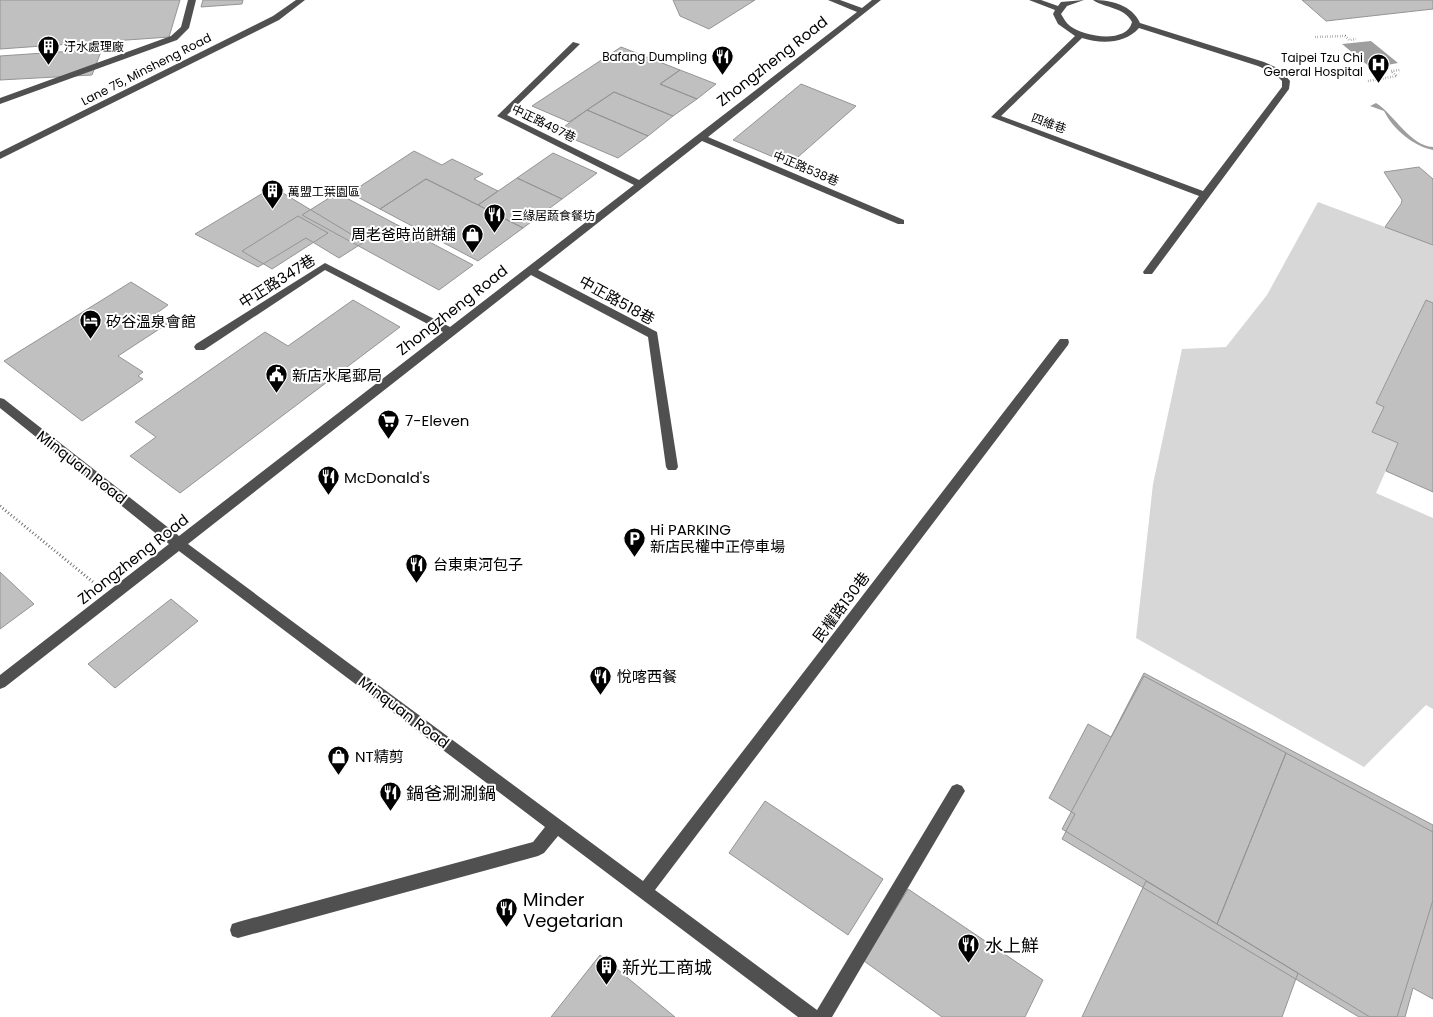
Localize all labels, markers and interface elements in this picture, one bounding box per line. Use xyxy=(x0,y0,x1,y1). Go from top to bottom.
street label: Zhongzheng Road xyxy=(712,11,832,111)
street label: Lane 75, Minsheng Road xyxy=(78,29,214,109)
building icon: 汙水處理廠 xyxy=(36,34,60,65)
place label: 汙水處理廠 xyxy=(64,38,124,55)
restaurant icon: Bafang Dumpling xyxy=(711,44,735,75)
place label: Bafang Dumpling xyxy=(602,48,707,65)
place label: Taipei Tzu Chi General Hospital xyxy=(1264,49,1363,80)
hospital icon: Taipei Tzu Chi General Hospital xyxy=(1367,52,1391,83)
street label: 中正路497巷 xyxy=(509,100,579,146)
street label: 四維巷 xyxy=(1029,109,1069,137)
street label: 中正路538巷 xyxy=(770,146,842,190)
building icon: 萬盟工葉園區 xyxy=(260,179,284,210)
place label: 萬盟工葉園區 xyxy=(288,183,360,200)
restaurant icon: 三緣居蔬食餐坊 xyxy=(483,203,507,234)
place label: 三緣居蔬食餐坊 xyxy=(511,207,595,224)
shop icon: 周老爸時尚餅舖 xyxy=(460,222,484,253)
place label: 周老爸時尚餅舖 xyxy=(351,224,456,245)
street label: 中正路347巷 xyxy=(235,249,319,313)
street label: Zhongzheng Road xyxy=(392,260,512,360)
street label: 中正路518巷 xyxy=(575,271,659,329)
hotel icon: 矽谷溫泉會館 xyxy=(78,309,102,340)
place label: 矽谷溫泉會館 xyxy=(106,311,196,332)
public building icon: 新店水尾郵局 xyxy=(264,363,288,394)
place label: 新店水尾郵局 xyxy=(292,365,382,386)
supermarket icon: 7-Eleven xyxy=(377,408,401,439)
place label: 7-Eleven xyxy=(405,410,469,431)
street label: Minquan Road xyxy=(33,425,131,509)
restaurant icon: McDonald's xyxy=(316,465,340,496)
place label: McDonald's xyxy=(344,467,430,488)
street label: Zhongzheng Road xyxy=(73,509,193,609)
place label: Hi PARKING 新店民權中正停車場 xyxy=(650,519,785,557)
parking icon: Hi PARKING 新店民權中正停車場 xyxy=(622,526,646,557)
restaurant icon: 台東東河包子 xyxy=(405,552,429,583)
place label: 台東東河包子 xyxy=(433,554,523,575)
street label: 民權路130巷 xyxy=(808,568,874,646)
restaurant icon: 悅喀西餐 xyxy=(589,664,613,695)
place label: 悅喀西餐 xyxy=(617,666,677,687)
street label: Minquan Road xyxy=(354,671,454,753)
shop icon: NT精剪 xyxy=(327,744,351,775)
place label: NT精剪 xyxy=(355,746,404,767)
restaurant icon: 鍋爸涮涮鍋 xyxy=(378,781,402,812)
place label: 鍋爸涮涮鍋 xyxy=(406,781,496,806)
place label: Minder Vegetarian xyxy=(523,887,623,933)
restaurant icon: Minder Vegetarian xyxy=(495,897,519,928)
restaurant icon: 水上鮮 xyxy=(957,933,981,964)
place label: 水上鮮 xyxy=(985,933,1039,958)
building icon: 新光工商城 xyxy=(594,955,618,986)
place label: 新光工商城 xyxy=(622,955,712,980)

